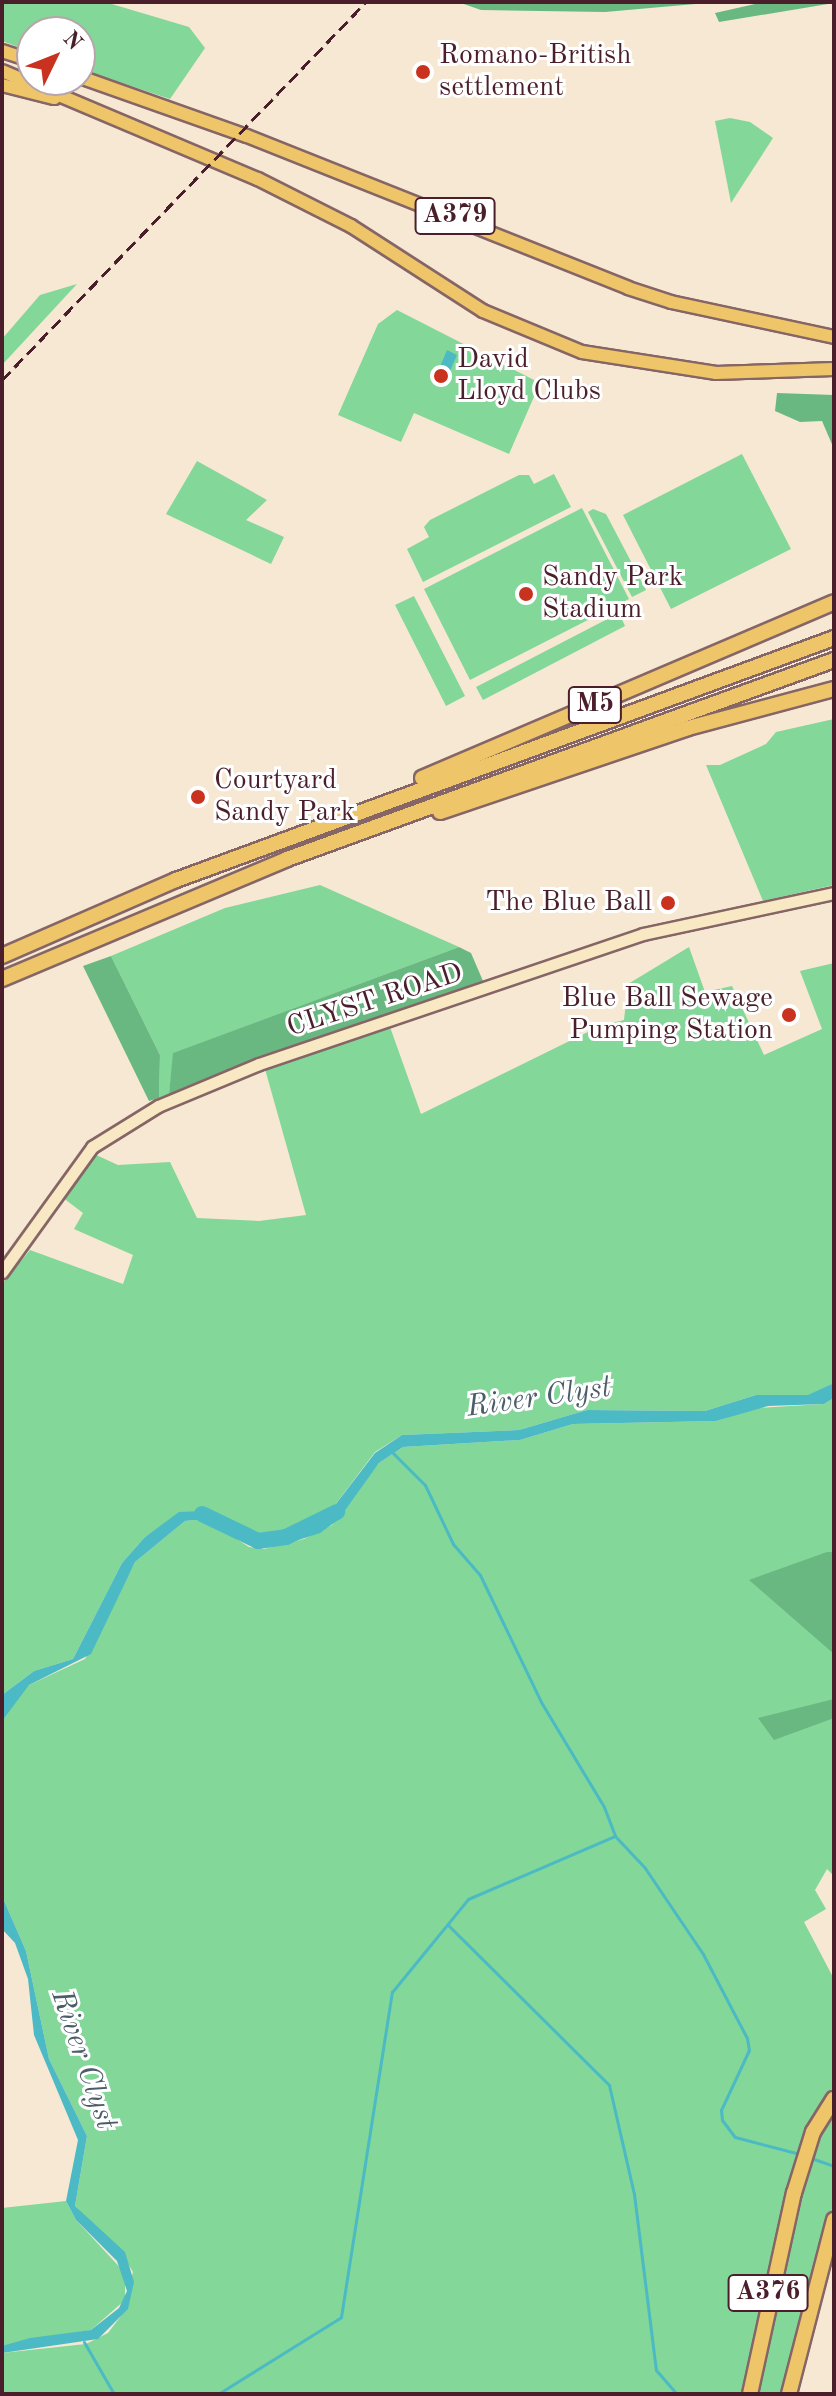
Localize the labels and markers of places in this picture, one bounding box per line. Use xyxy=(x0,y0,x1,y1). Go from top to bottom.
place label: Romano-British settlement xyxy=(439,39,631,105)
marker: Romano-British settlement xyxy=(414,63,432,81)
place label: David Lloyd Clubs xyxy=(457,343,601,409)
marker: David Lloyd Clubs xyxy=(432,367,450,385)
place label: Sandy Park Stadium xyxy=(542,561,683,627)
marker: Sandy Park Stadium xyxy=(517,585,535,603)
place label: Courtyard Sandy Park xyxy=(214,764,355,830)
marker: Courtyard Sandy Park xyxy=(189,788,207,806)
place label: The Blue Ball xyxy=(485,886,652,920)
marker: The Blue Ball xyxy=(659,894,677,912)
place label: Blue Ball Sewage Pumping Station xyxy=(561,982,773,1048)
marker: Blue Ball Sewage Pumping Station xyxy=(780,1006,798,1024)

